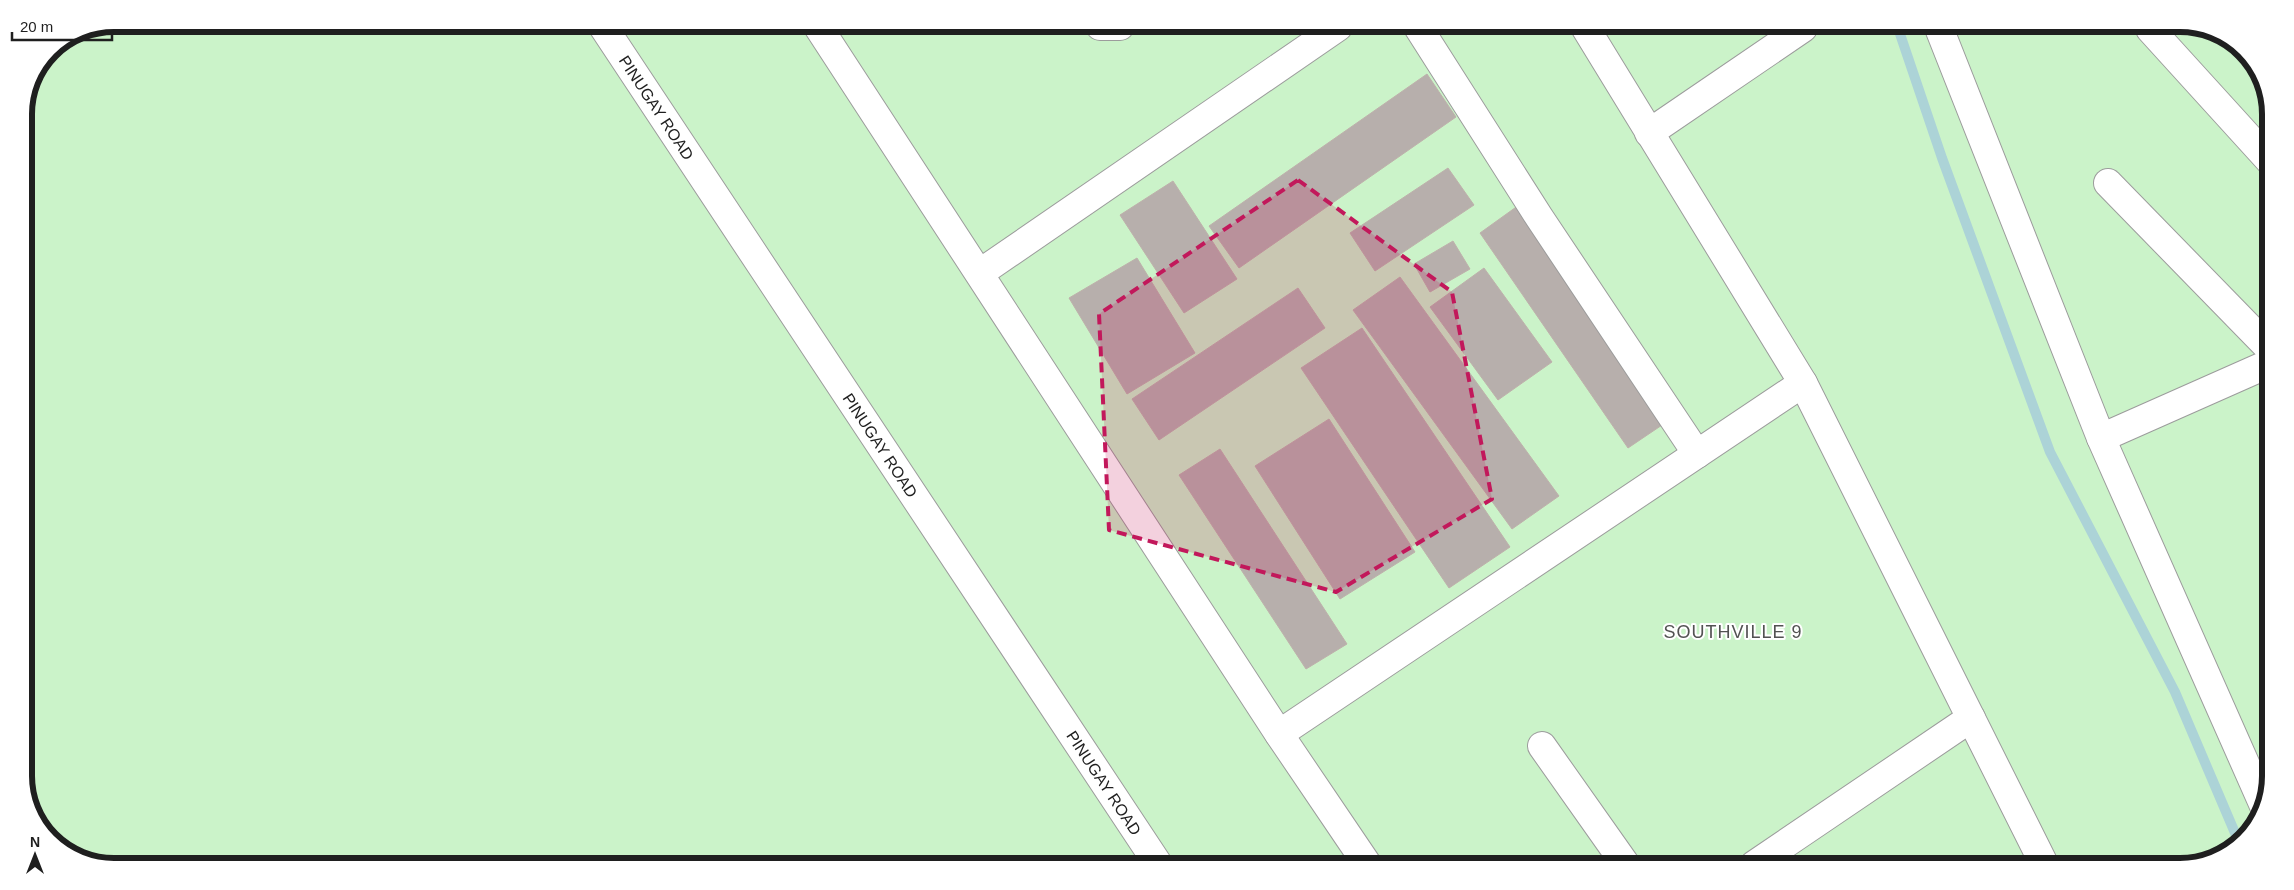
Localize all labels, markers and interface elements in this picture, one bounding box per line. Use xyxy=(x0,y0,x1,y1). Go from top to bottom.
scale bar xyxy=(12,10,112,42)
text: 20 m xyxy=(20,18,53,35)
street label: PINUGAY ROAD xyxy=(616,53,697,163)
street label: PINUGAY ROAD xyxy=(839,390,921,501)
district label: SOUTHVILLE 9 xyxy=(1663,622,1803,642)
street label: PINUGAY ROAD xyxy=(1063,728,1144,838)
north arrow xyxy=(10,830,60,880)
text: N xyxy=(30,834,40,850)

